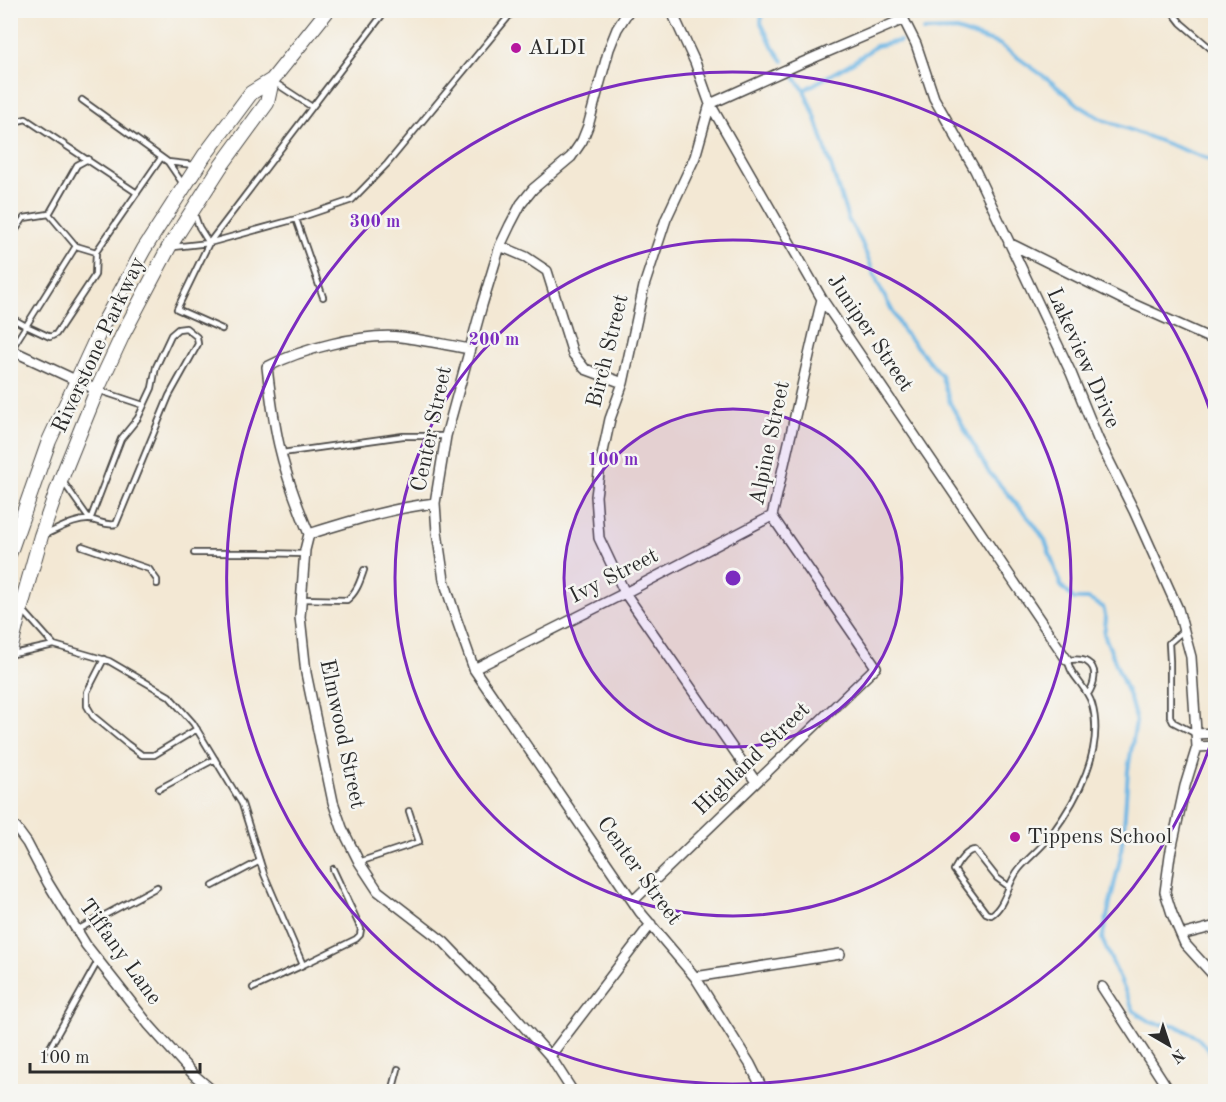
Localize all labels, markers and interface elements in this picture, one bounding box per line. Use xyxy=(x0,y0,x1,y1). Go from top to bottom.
place label: ALDI xyxy=(528,37,585,59)
marker: ALDI xyxy=(509,41,523,55)
text: 300 m xyxy=(350,213,400,231)
street label: Riverstone Parkway xyxy=(49,253,150,436)
street label: Juniper Street xyxy=(823,270,917,396)
street label: Lakeview Drive xyxy=(1042,285,1124,431)
street label: Birch Street xyxy=(583,292,633,410)
text: 200 m xyxy=(469,331,519,349)
street label: Center Street xyxy=(408,364,456,494)
street label: Alpine Street xyxy=(746,379,794,507)
text: 100 m xyxy=(588,451,638,469)
street label: Ivy Street xyxy=(566,544,662,608)
centre of rings xyxy=(723,568,743,588)
street label: Elmwood Street xyxy=(315,657,369,811)
street label: Highland Street xyxy=(690,698,814,820)
street label: Center Street xyxy=(592,813,686,929)
place label: Tippens School xyxy=(1027,826,1172,848)
marker: Tippens School xyxy=(1008,830,1022,844)
street label: Tiffany Lane xyxy=(75,895,165,1009)
north arrow xyxy=(1139,1015,1199,1075)
scale bar xyxy=(30,1036,200,1074)
text: N xyxy=(1167,1045,1187,1066)
text: 100 m xyxy=(39,1049,90,1067)

